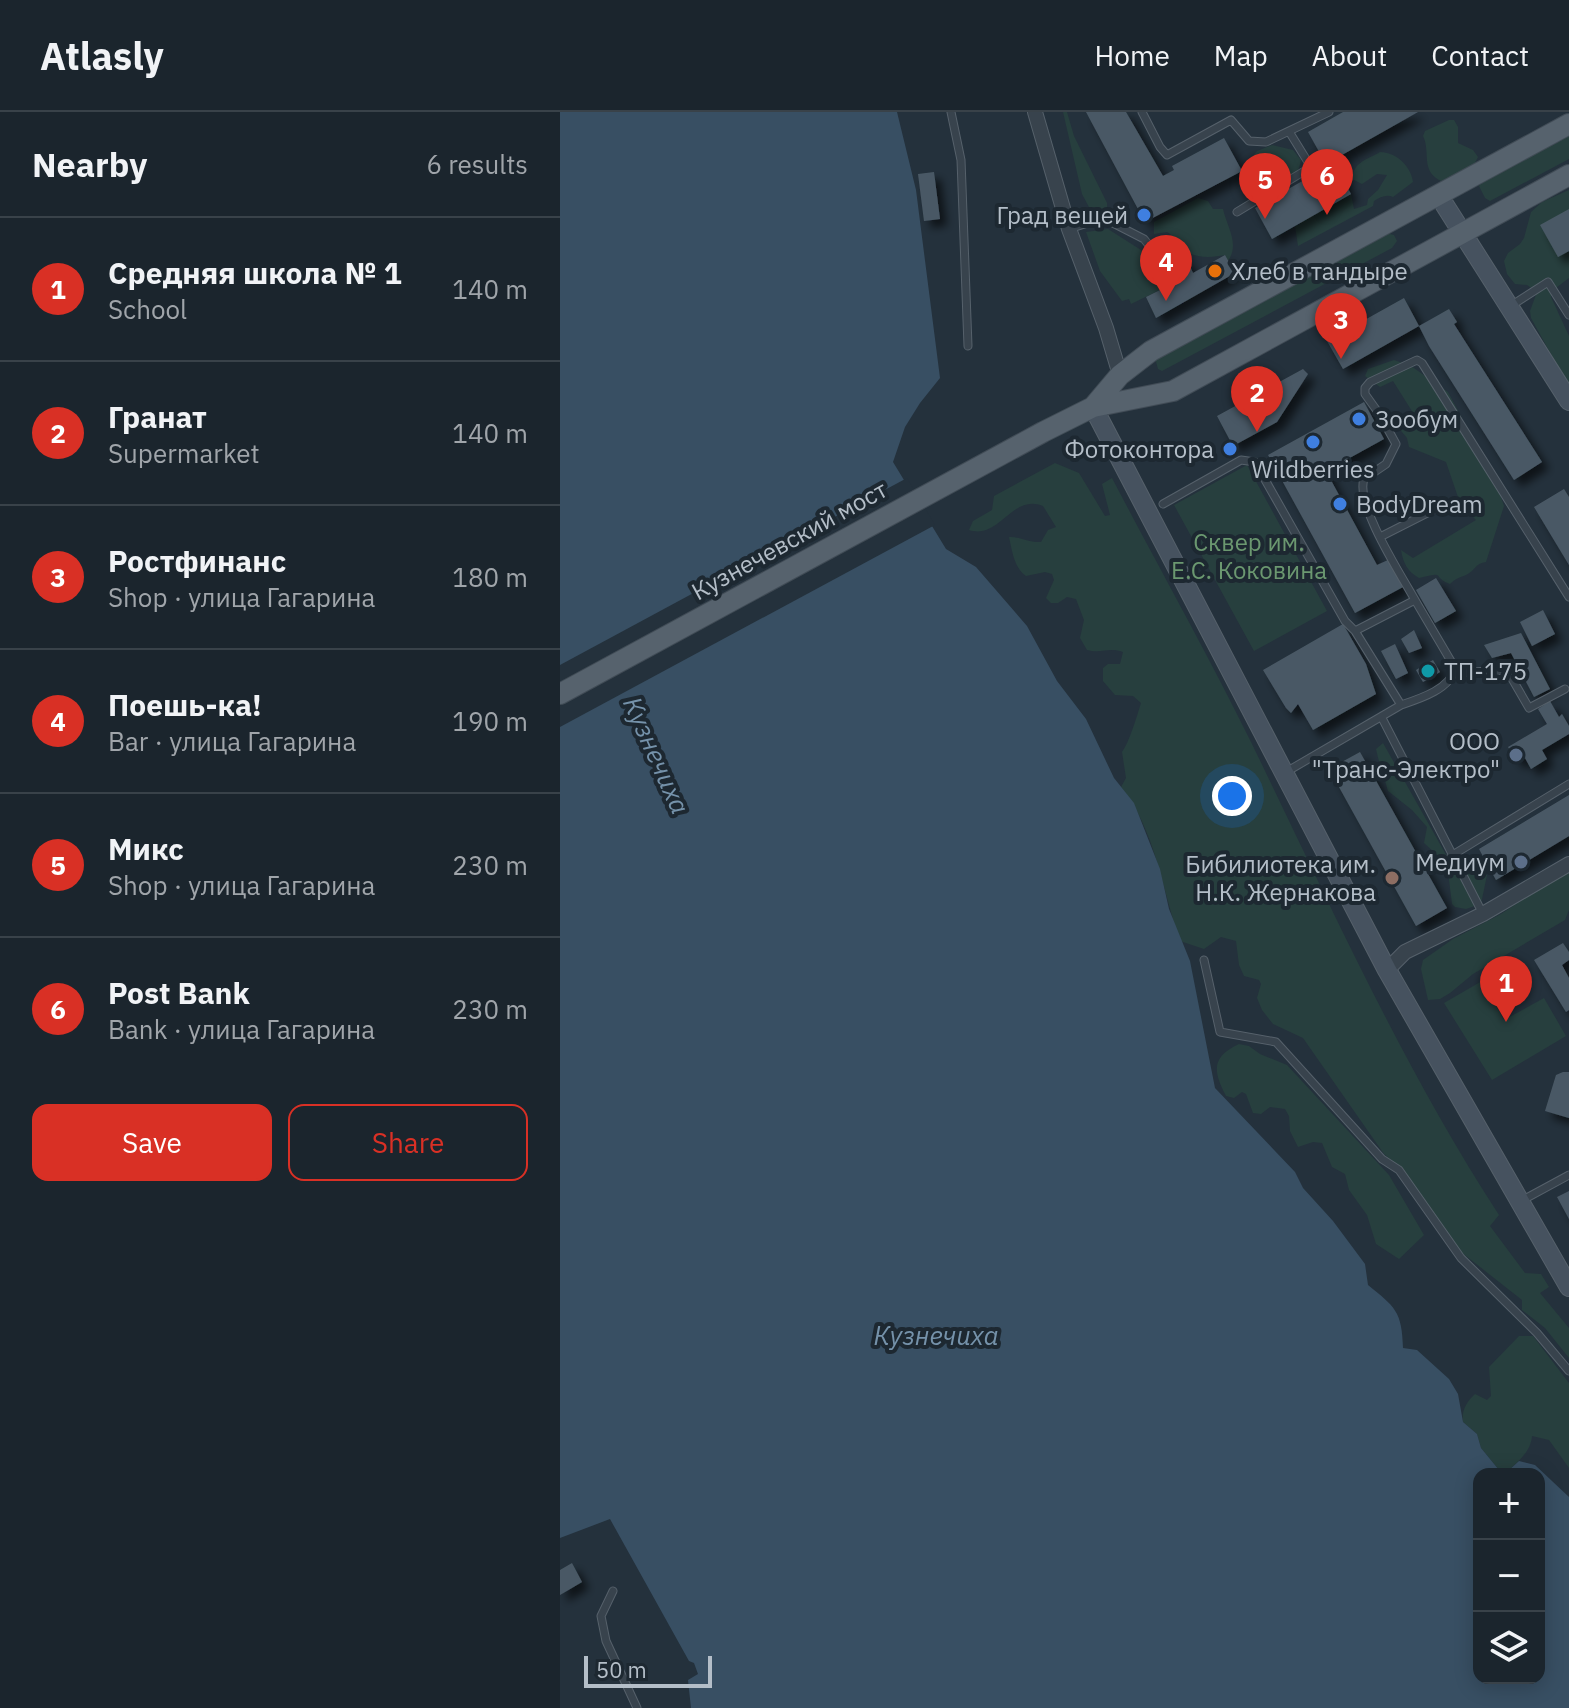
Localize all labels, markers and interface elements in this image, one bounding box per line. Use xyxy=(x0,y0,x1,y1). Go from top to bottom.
text: Atlasly xyxy=(40,31,164,80)
text: Home xyxy=(1094,37,1170,74)
text: Map xyxy=(1214,37,1268,74)
text: About xyxy=(1312,37,1387,74)
text: Contact xyxy=(1431,37,1529,74)
text: Nearby xyxy=(32,142,147,186)
text: 6 results xyxy=(426,147,528,181)
pin: 6 xyxy=(1301,149,1353,215)
pin: 5 xyxy=(1239,153,1291,219)
place label: Град вещей xyxy=(997,199,1128,231)
marker: Град вещей xyxy=(1135,206,1153,224)
pin: 4 xyxy=(1140,235,1192,301)
text: Средняя школа № 1 xyxy=(108,253,402,292)
place label: Хлеб в тандыре xyxy=(1231,255,1408,287)
marker: Хлеб в тандыре xyxy=(1206,262,1224,280)
text: 1 xyxy=(50,272,66,306)
text: 140 m xyxy=(452,272,528,306)
text: School xyxy=(108,292,187,326)
pin: 3 xyxy=(1315,293,1367,359)
pin: 2 xyxy=(1231,366,1283,432)
text: Гранат xyxy=(108,397,207,436)
place label: Зообум xyxy=(1375,403,1458,435)
marker: Зообум xyxy=(1350,410,1368,428)
text: 2 xyxy=(50,416,66,450)
text: 140 m xyxy=(452,416,528,450)
place label: Фотоконтора xyxy=(1065,433,1214,465)
marker: Wildberries xyxy=(1304,433,1322,451)
text: Supermarket xyxy=(108,436,260,470)
marker: Фотоконтора xyxy=(1221,440,1239,458)
place label: Wildberries xyxy=(1251,453,1375,485)
street label: Кузнечевский мост xyxy=(686,473,892,607)
place label: BodyDream xyxy=(1356,488,1483,520)
marker: BodyDream xyxy=(1331,495,1349,513)
park label: Сквер им. Е.С. Коковина xyxy=(1171,526,1327,586)
text: Ростфинанс xyxy=(108,541,286,580)
text: 3 xyxy=(50,560,66,594)
text: 180 m xyxy=(452,560,528,594)
text: Shop · улица Гагарина xyxy=(108,580,375,614)
place label: ТП-175 xyxy=(1444,655,1527,687)
marker: ТП-175 xyxy=(1419,662,1437,680)
text: Поешь-ка! xyxy=(108,685,262,724)
water label: Кузнечиха xyxy=(616,691,698,819)
text: 4 xyxy=(50,704,66,738)
text: 190 m xyxy=(452,704,528,738)
text: Bar · улица Гагарина xyxy=(108,724,356,758)
place label: ООО "Транс-Электро" xyxy=(1312,725,1500,785)
marker: ООО "Транс-Электро" xyxy=(1507,746,1525,764)
your location xyxy=(1212,776,1252,816)
text: Микс xyxy=(108,829,184,868)
place label: Медиум xyxy=(1415,846,1505,878)
text: 5 xyxy=(50,848,66,882)
text: 230 m xyxy=(452,848,528,882)
place label: Бибилиотека им. Н.К. Жернакова xyxy=(1185,848,1376,908)
marker: Медиум xyxy=(1512,853,1530,871)
text: Shop · улица Гагарина xyxy=(108,868,375,902)
marker: Бибилиотека им. Н.К. Жернакова xyxy=(1383,869,1401,887)
pin: 1 xyxy=(1480,956,1532,1022)
text: Post Bank xyxy=(108,973,250,1012)
text: 6 xyxy=(50,992,66,1026)
text: 230 m xyxy=(452,992,528,1026)
text: Bank · улица Гагарина xyxy=(108,1012,375,1046)
button: Save xyxy=(32,1104,272,1181)
button: Share xyxy=(288,1104,528,1181)
water label: Кузнечиха xyxy=(873,1318,999,1352)
map controls xyxy=(1473,1468,1545,1684)
button: + xyxy=(1473,1468,1545,1540)
button: − xyxy=(1473,1540,1545,1612)
button: layers xyxy=(1473,1612,1545,1684)
scale bar xyxy=(584,1652,712,1688)
text: 50 m xyxy=(596,1655,647,1684)

